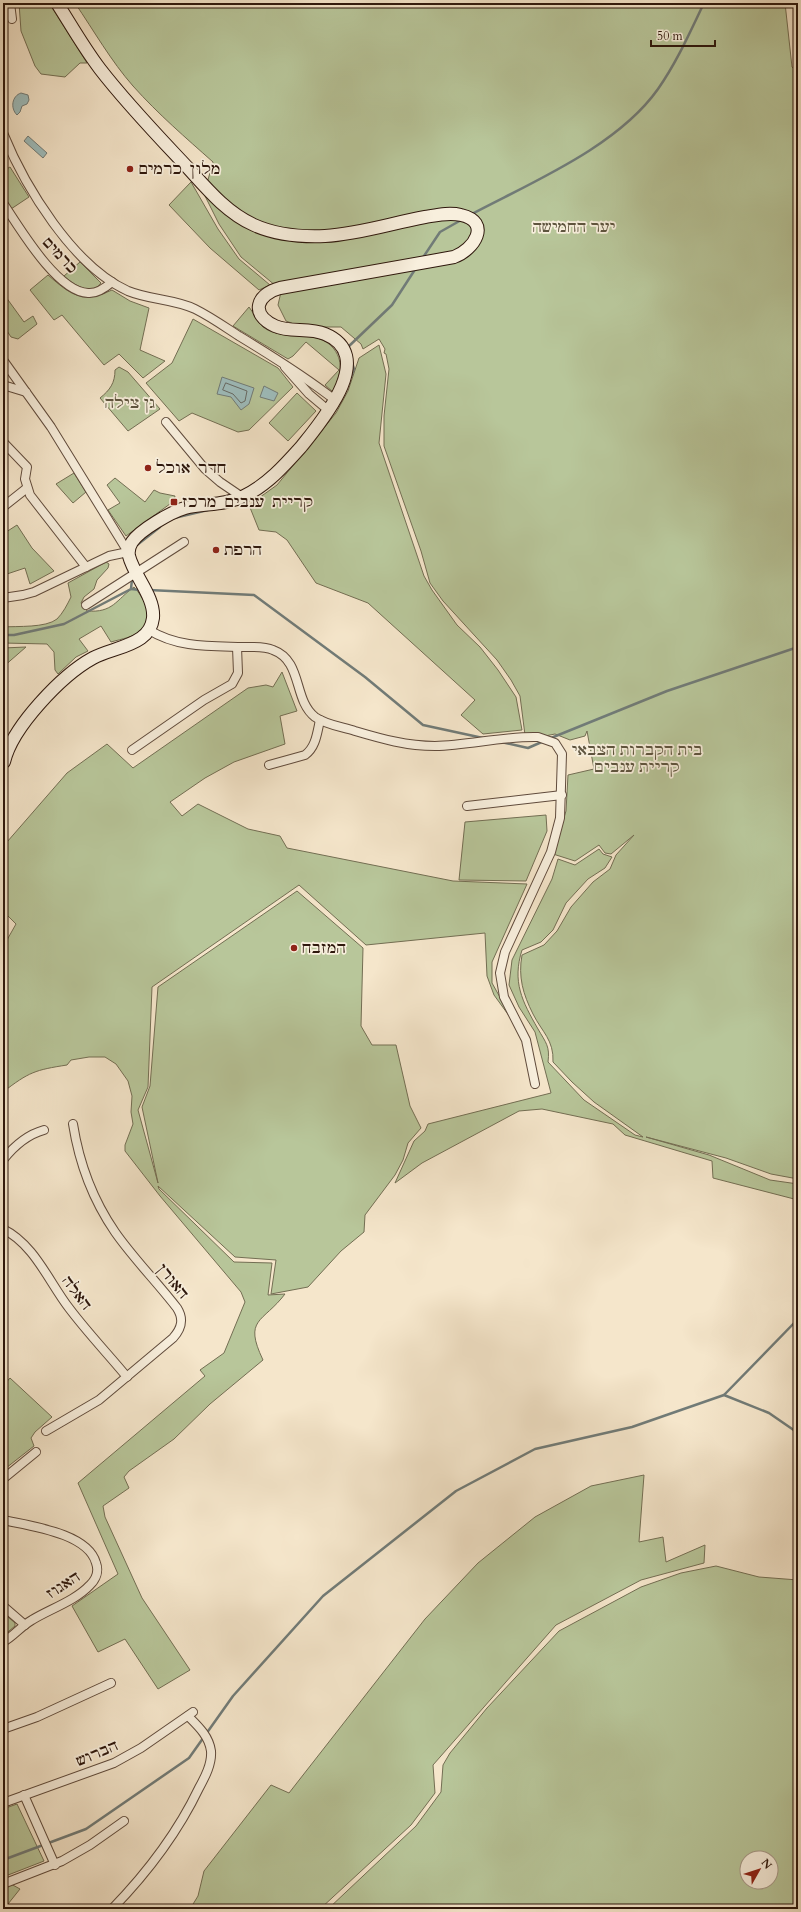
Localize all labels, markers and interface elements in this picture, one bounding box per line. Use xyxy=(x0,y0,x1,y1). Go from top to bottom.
scale bar xyxy=(651,22,715,48)
text: 50 m xyxy=(657,28,684,44)
place label: מלון כרמים xyxy=(138,159,221,179)
marker: מלון כרמים xyxy=(125,164,135,174)
park label: יער החמישה xyxy=(533,217,615,237)
street label: כרמים xyxy=(38,232,82,278)
park label: גן צילה xyxy=(105,393,155,413)
place label: חדר אוכל xyxy=(156,458,227,478)
marker: חדר אוכל xyxy=(143,463,153,473)
place label: קריית ענבים מרכז xyxy=(182,492,313,512)
marker: קריית ענבים מרכז xyxy=(169,497,179,507)
place label: הרפת xyxy=(224,540,262,560)
marker: הרפת xyxy=(211,545,221,555)
park label: בית הקברות הצבאי קריית ענבים xyxy=(571,740,703,777)
place label: המזבח xyxy=(302,938,346,958)
marker: המזבח xyxy=(289,943,299,953)
street label: האורן xyxy=(152,1259,194,1303)
street label: האלה xyxy=(58,1272,96,1314)
street label: האגוז xyxy=(42,1567,84,1603)
street label: הברוש xyxy=(73,1735,121,1771)
north arrow xyxy=(739,1850,779,1890)
text: N xyxy=(758,1856,776,1873)

